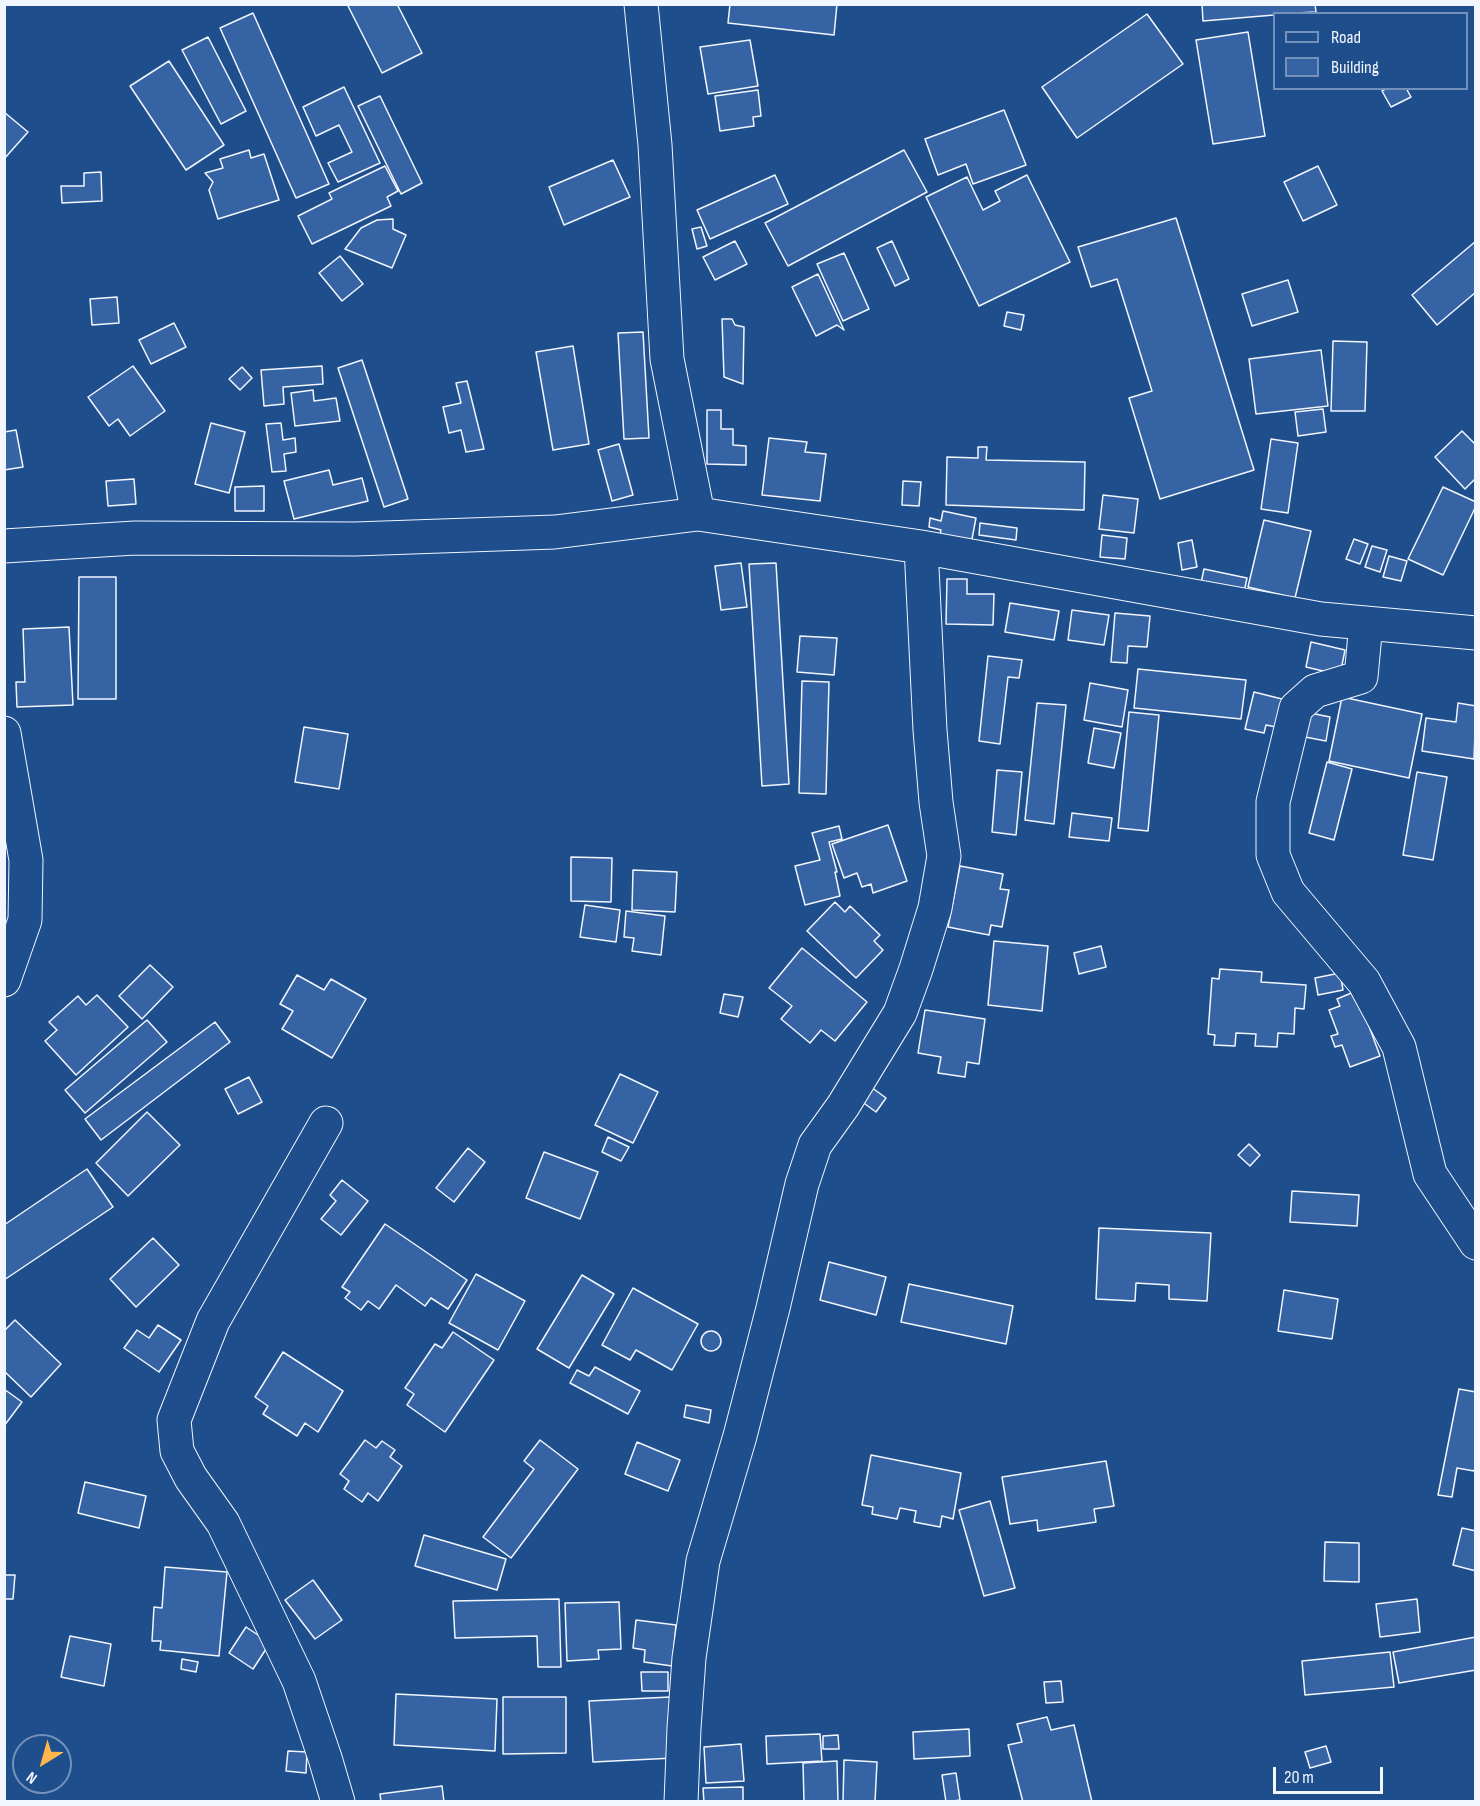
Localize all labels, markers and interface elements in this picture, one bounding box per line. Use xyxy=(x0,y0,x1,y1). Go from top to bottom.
legend xyxy=(1273,12,1468,90)
text: Road xyxy=(1331,27,1361,48)
text: Building xyxy=(1331,57,1379,78)
north arrow xyxy=(12,1734,72,1794)
scale bar xyxy=(1276,1755,1386,1793)
text: N xyxy=(23,1767,41,1787)
text: 20 m xyxy=(1284,1767,1314,1788)

